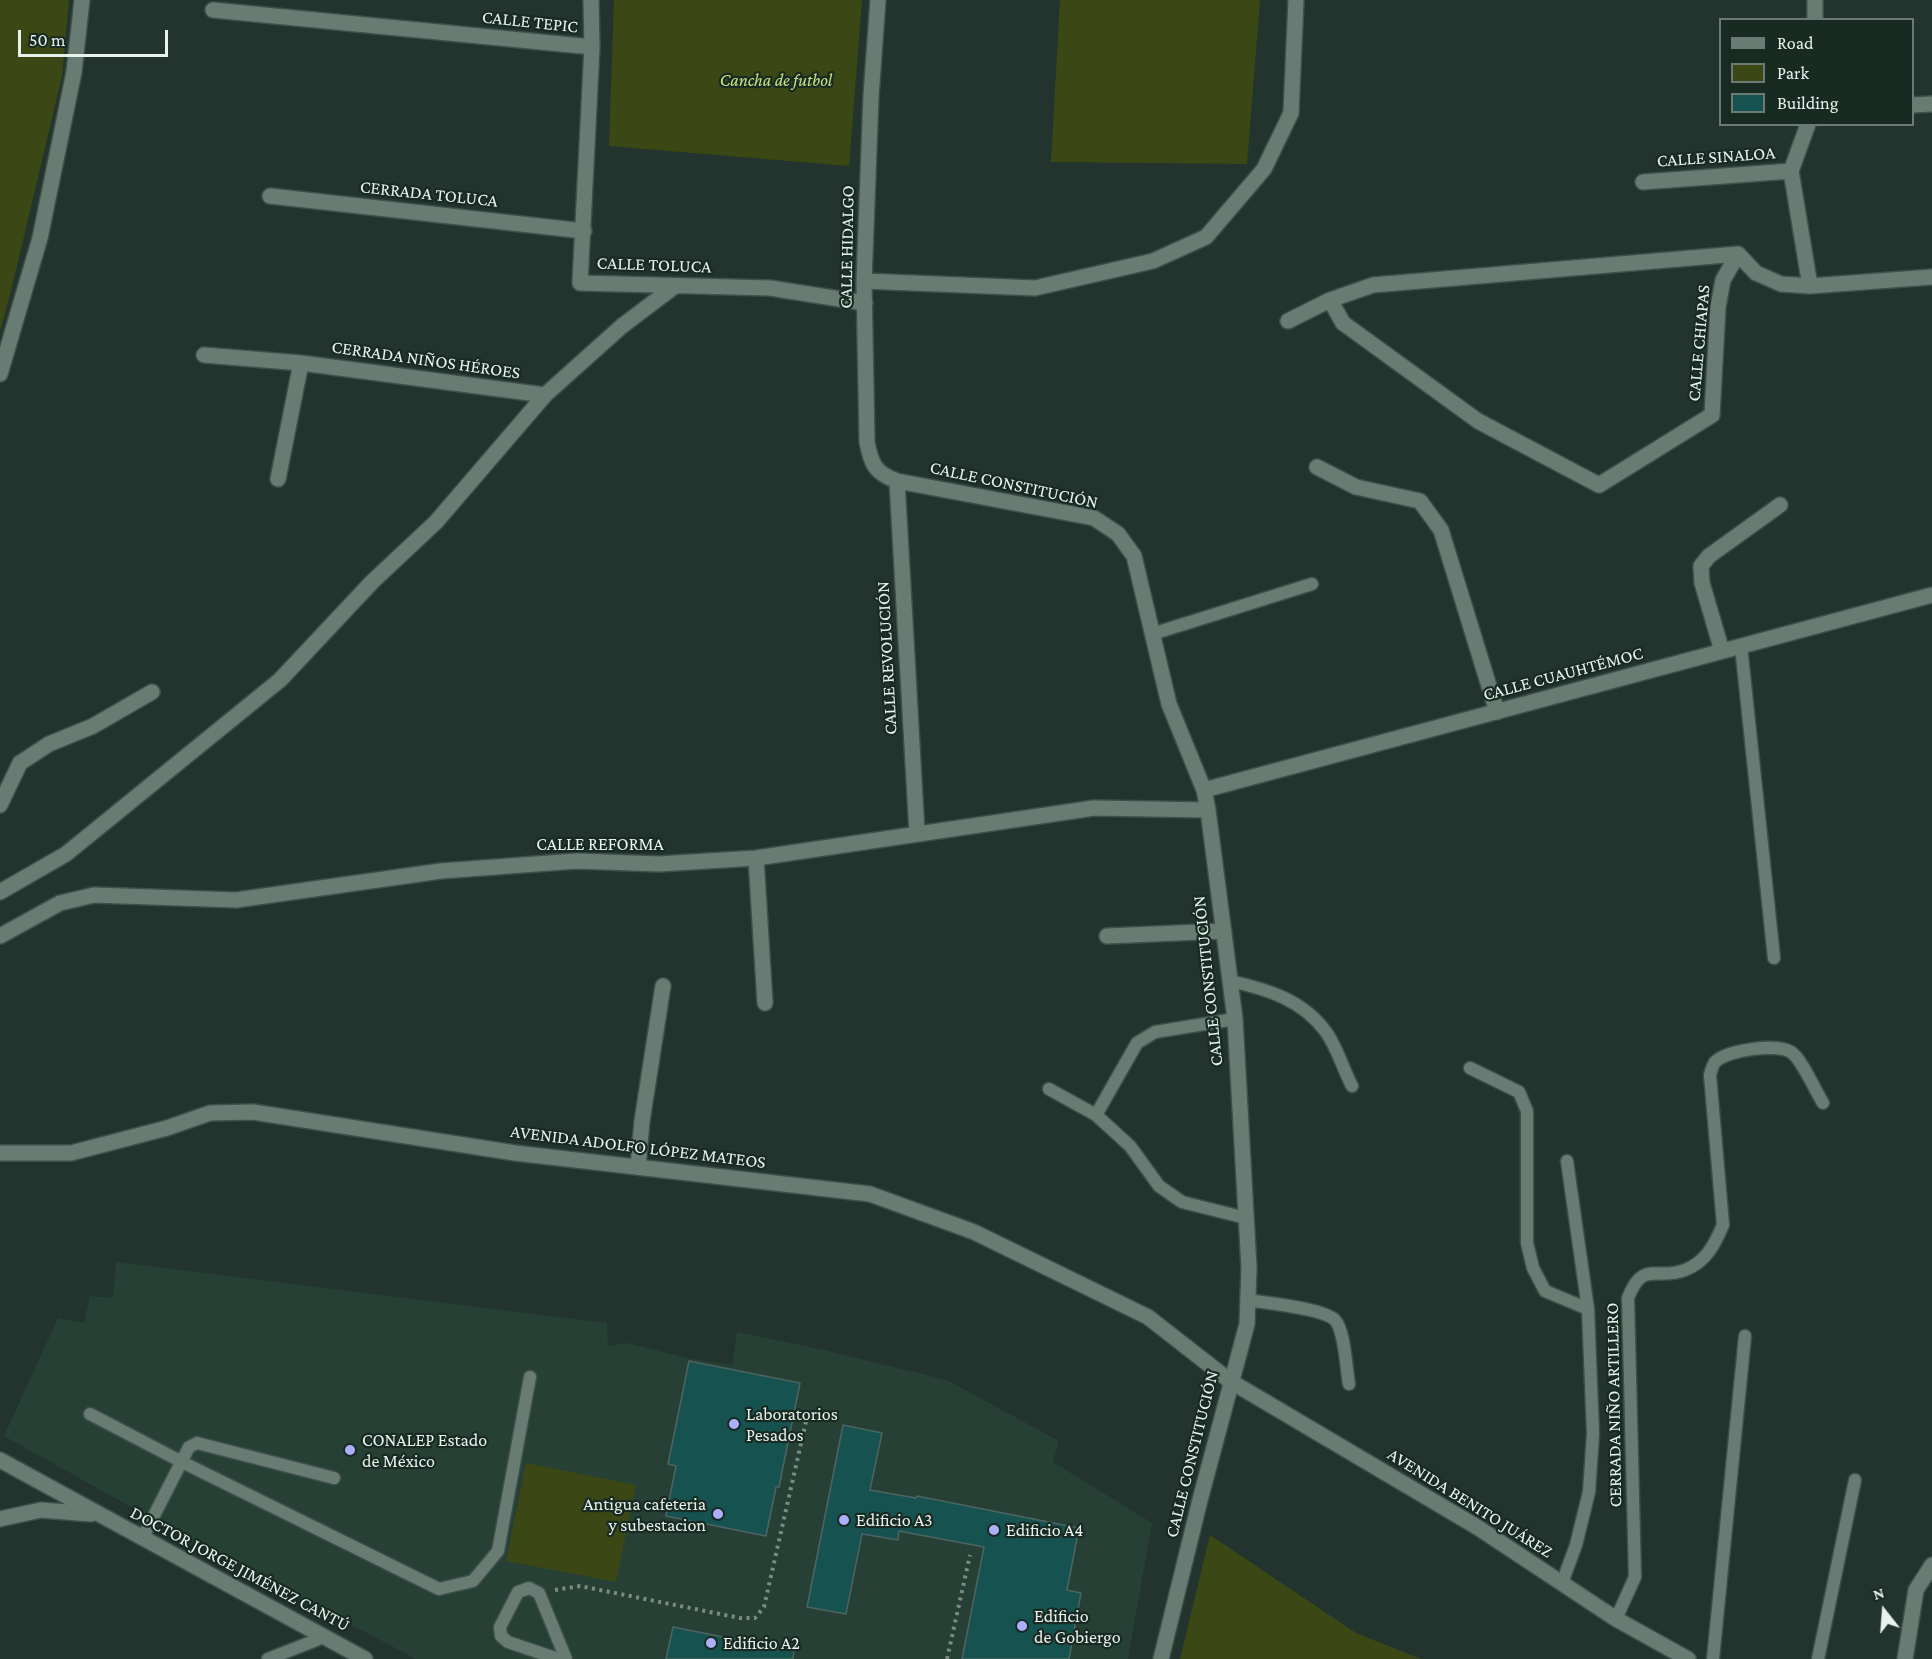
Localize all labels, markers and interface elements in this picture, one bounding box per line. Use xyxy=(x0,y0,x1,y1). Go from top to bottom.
street label: CALLE TEPIC xyxy=(481,6,579,38)
scale bar xyxy=(21,18,171,56)
legend xyxy=(1719,18,1914,126)
text: 50 m xyxy=(29,30,66,50)
text: Road xyxy=(1777,33,1814,53)
text: Park xyxy=(1777,63,1809,83)
park label: Cancha de futbol xyxy=(720,69,832,91)
text: Building xyxy=(1777,93,1838,113)
street label: CALLE SINALOA xyxy=(1656,142,1776,172)
street label: CERRADA TOLUCA xyxy=(359,176,499,212)
street label: CALLE HIDALGO xyxy=(835,185,859,309)
street label: CALLE TOLUCA xyxy=(596,252,712,278)
street label: CALLE CHIAPAS xyxy=(1683,284,1715,402)
street label: CERRADA NIÑOS HÉROES xyxy=(330,336,522,384)
street label: CALLE CONSTITUCIÓN xyxy=(928,457,1100,513)
street label: CALLE REVOLUCIÓN xyxy=(872,581,902,735)
street label: CALLE CUAUHTÉMOC xyxy=(1481,642,1645,706)
street label: CALLE REFORMA xyxy=(536,833,664,855)
street label: CALLE CONSTITUCIÓN xyxy=(1188,895,1228,1067)
street label: AVENIDA ADOLFO LÓPEZ MATEOS xyxy=(509,1121,767,1173)
street label: CERRADA NIÑO ARTILLERO xyxy=(1601,1302,1627,1508)
street label: CALLE CONSTITUCIÓN xyxy=(1161,1368,1223,1540)
place label: Laboratorios Pesados xyxy=(746,1403,838,1446)
marker: Laboratorios Pesados xyxy=(727,1417,741,1431)
place label: CONALEP Estado de México xyxy=(362,1429,487,1472)
marker: CONALEP Estado de México xyxy=(343,1443,357,1457)
street label: AVENIDA BENITO JUÁREZ xyxy=(1383,1443,1557,1563)
place label: Antigua cafeteria y subestacion xyxy=(583,1493,706,1536)
street label: DOCTOR JORGE JIMÉNEZ CANTÚ xyxy=(127,1502,353,1636)
marker: Antigua cafeteria y subestacion xyxy=(711,1507,725,1521)
place label: Edificio A3 xyxy=(856,1509,933,1531)
marker: Edificio A3 xyxy=(837,1513,851,1527)
place label: Edificio A4 xyxy=(1006,1519,1083,1541)
marker: Edificio A4 xyxy=(987,1523,1001,1537)
north arrow xyxy=(1854,1581,1914,1641)
text: N xyxy=(1871,1584,1886,1603)
place label: Edificio de Gobiergo xyxy=(1034,1605,1121,1648)
marker: Edificio de Gobiergo xyxy=(1015,1619,1029,1633)
place label: Edificio A2 xyxy=(723,1632,800,1654)
marker: Edificio A2 xyxy=(704,1636,718,1650)

